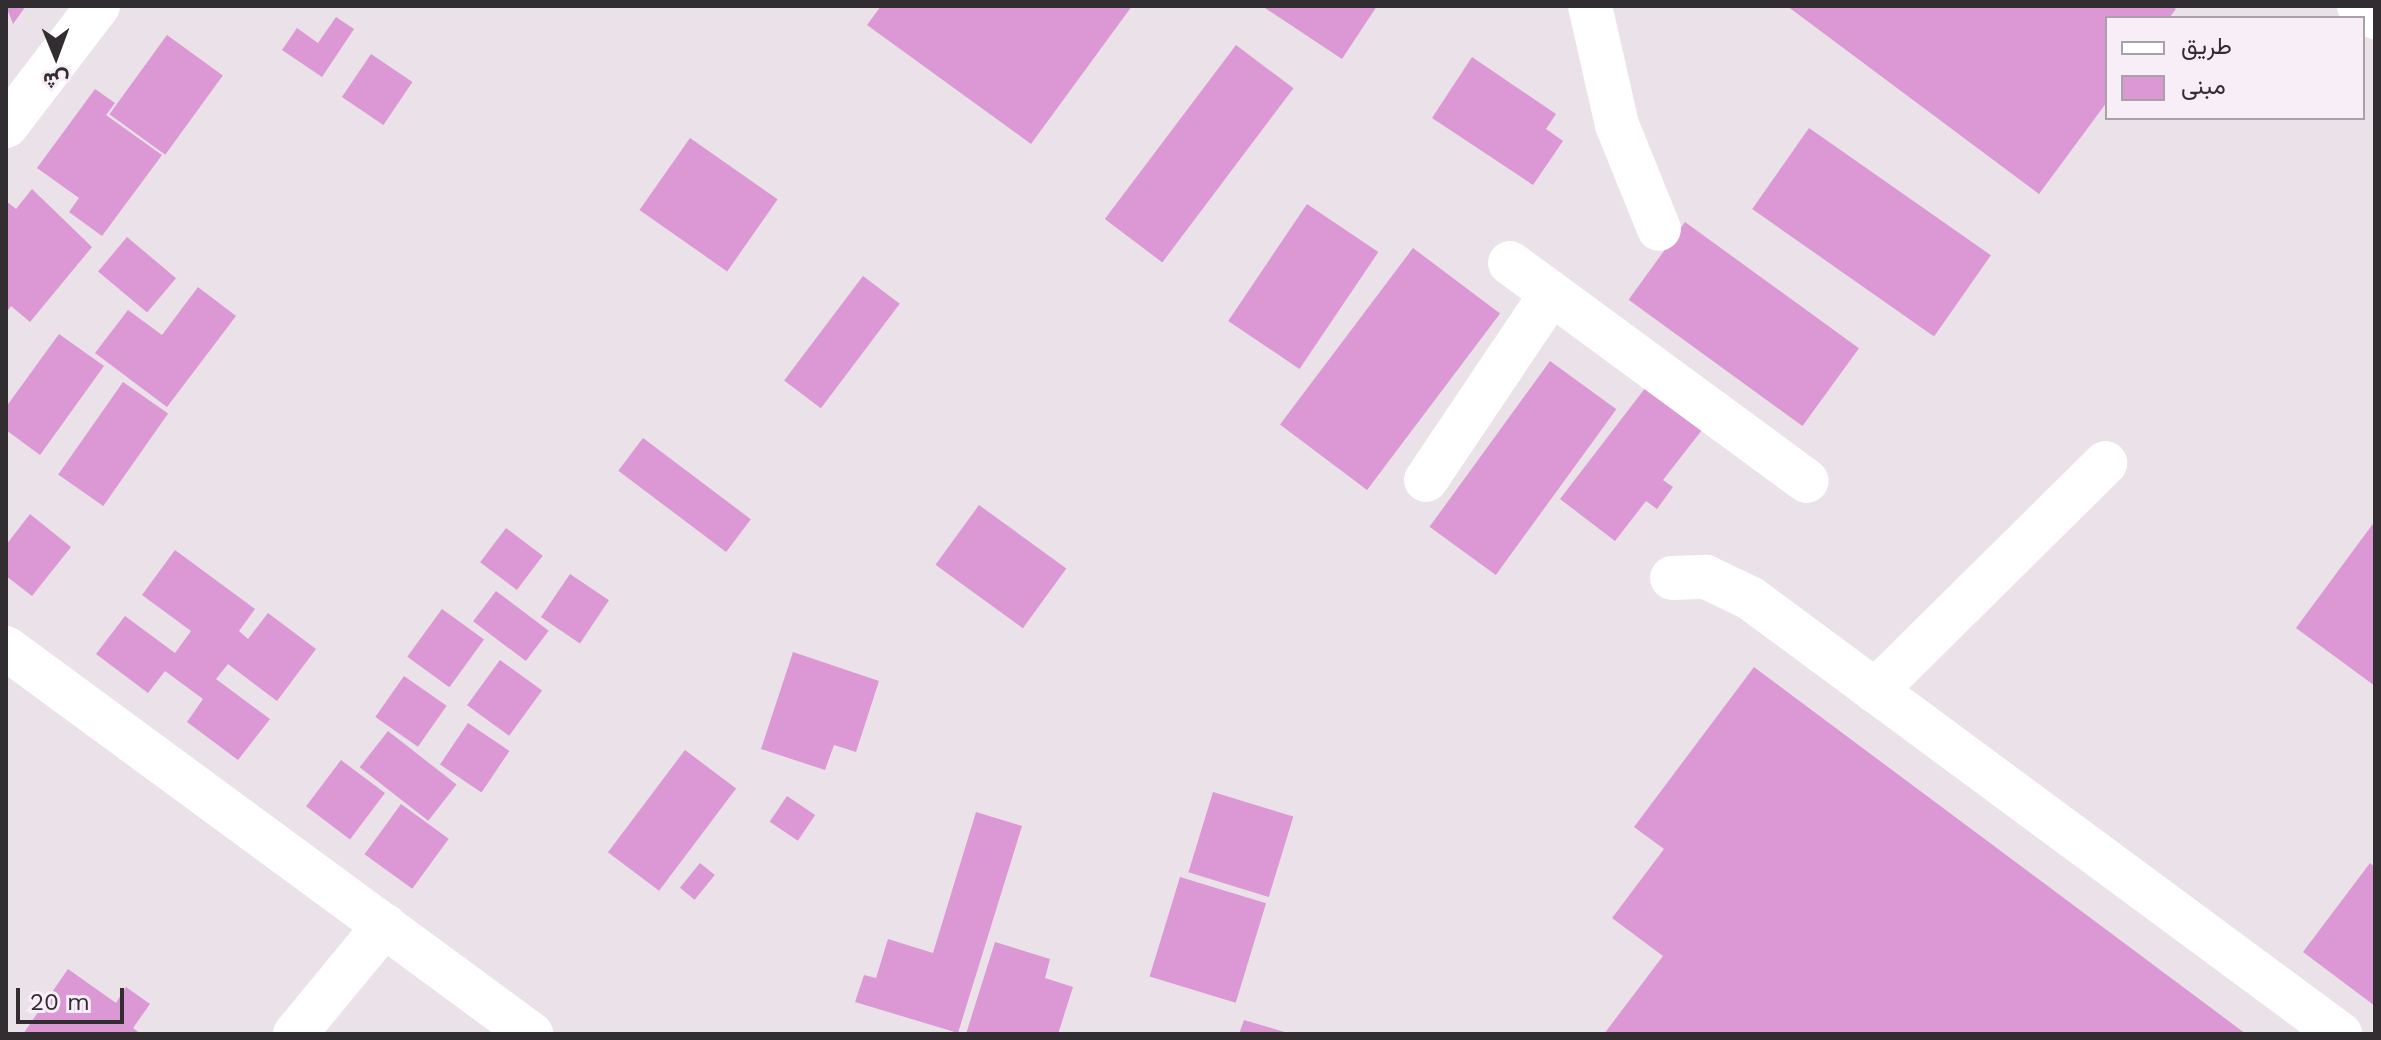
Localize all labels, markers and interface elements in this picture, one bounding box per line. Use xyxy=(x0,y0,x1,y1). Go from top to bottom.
north arrow xyxy=(16,16,96,96)
legend xyxy=(2105,16,2365,120)
text: طريق xyxy=(2181,32,2232,60)
text: ش xyxy=(43,68,70,93)
text: مبنى xyxy=(2181,72,2226,100)
scale bar xyxy=(20,972,128,1022)
text: 20 m xyxy=(30,988,90,1016)

